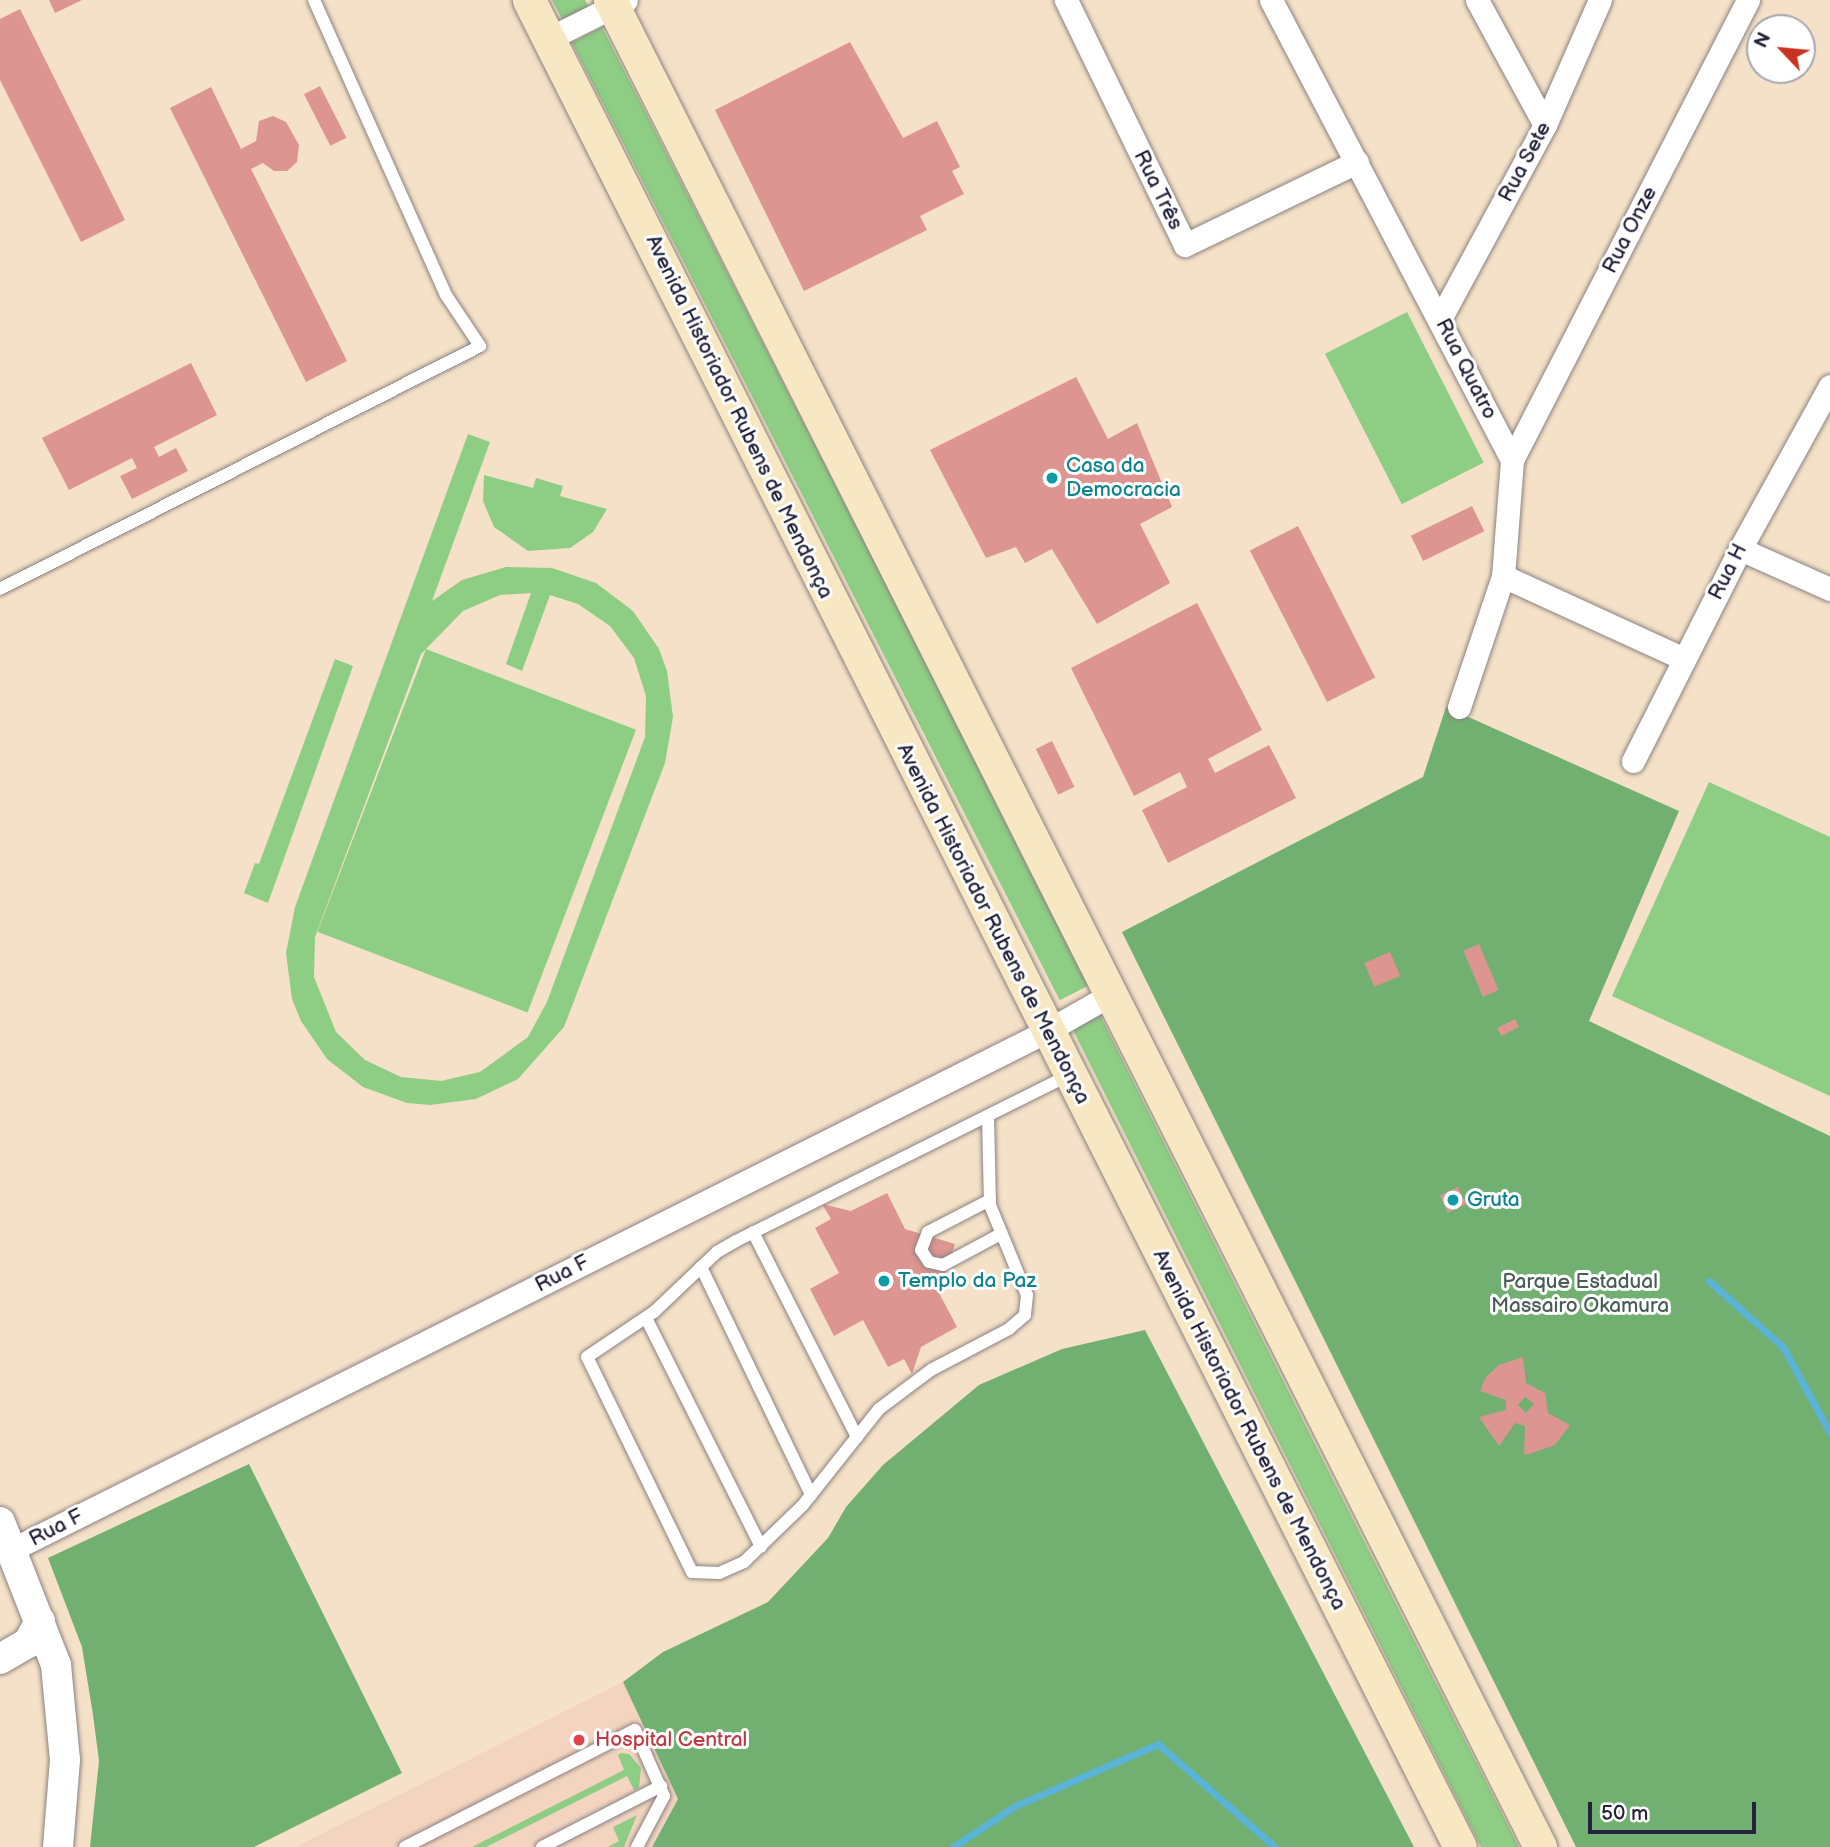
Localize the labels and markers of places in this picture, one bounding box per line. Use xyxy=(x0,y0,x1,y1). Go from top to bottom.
place label: Casa da Democracia xyxy=(1066,453,1181,503)
marker: Casa da Democracia xyxy=(1044,470,1060,486)
place label: Gruta xyxy=(1467,1187,1520,1213)
marker: Gruta xyxy=(1445,1192,1461,1208)
place label: Templo da Paz xyxy=(898,1268,1036,1294)
marker: Templo da Paz xyxy=(876,1273,892,1289)
place label: Hospital Central xyxy=(595,1727,747,1753)
marker: Hospital Central xyxy=(569,1730,589,1750)

